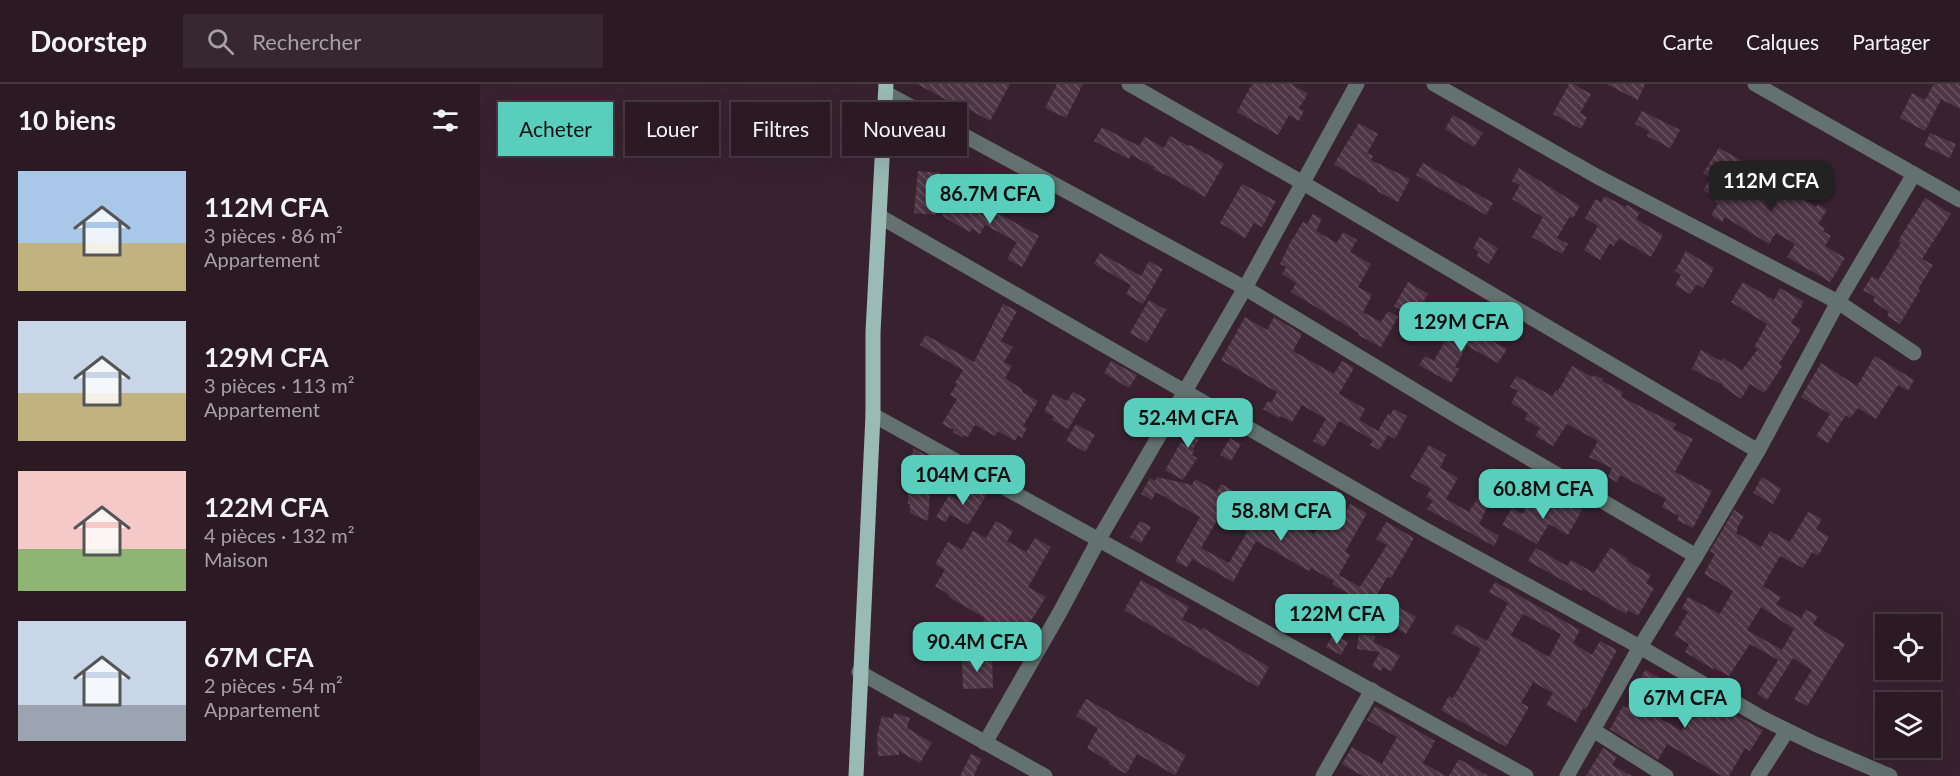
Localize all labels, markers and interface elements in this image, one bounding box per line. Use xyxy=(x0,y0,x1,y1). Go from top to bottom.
search box xyxy=(183,14,603,68)
text: Doorstep xyxy=(30,24,147,58)
icon: search xyxy=(204,25,237,58)
text: Rechercher xyxy=(252,28,361,55)
text: Carte xyxy=(1662,29,1713,54)
text: Calques xyxy=(1746,29,1819,54)
text: Partager xyxy=(1852,29,1930,54)
chip: Acheter xyxy=(498,102,613,156)
chip: Louer xyxy=(625,102,719,156)
chip: Filtres xyxy=(731,102,830,156)
chip: Nouveau xyxy=(842,102,967,156)
text: 10 biens xyxy=(18,104,116,136)
icon: filters xyxy=(429,104,462,137)
pin: 112M CFA xyxy=(1709,161,1833,212)
text: 112M CFA xyxy=(1723,168,1819,192)
pin: 86.7M CFA xyxy=(921,174,1059,225)
text: 86.7M CFA xyxy=(940,181,1040,205)
text: 112M CFA xyxy=(204,191,329,223)
icon: home xyxy=(66,195,138,267)
text: 3 pièces · 86 m² xyxy=(204,223,343,247)
text: Appartement xyxy=(204,247,320,271)
pin: 129M CFA xyxy=(1399,302,1523,353)
text: 129M CFA xyxy=(1413,309,1509,333)
text: 129M CFA xyxy=(204,341,329,373)
icon: home xyxy=(66,345,138,417)
text: 3 pièces · 113 m² xyxy=(204,373,354,397)
text: Appartement xyxy=(204,397,320,421)
pin: 52.4M CFA xyxy=(1119,398,1257,449)
text: 52.4M CFA xyxy=(1138,405,1238,429)
pin: 104M CFA xyxy=(901,455,1025,506)
text: 104M CFA xyxy=(915,462,1011,486)
pin: 60.8M CFA xyxy=(1474,469,1612,520)
text: 60.8M CFA xyxy=(1493,476,1593,500)
text: 122M CFA xyxy=(204,491,329,523)
pin: 58.8M CFA xyxy=(1212,491,1350,542)
icon: home xyxy=(66,495,138,567)
text: 58.8M CFA xyxy=(1231,498,1331,522)
text: 4 pièces · 132 m² xyxy=(204,523,354,547)
text: Maison xyxy=(204,547,268,571)
pin: 122M CFA xyxy=(1275,594,1399,645)
text: 122M CFA xyxy=(1289,601,1385,625)
map controls xyxy=(1875,614,1941,758)
button: locate xyxy=(1875,614,1941,680)
pin: 90.4M CFA xyxy=(908,622,1046,673)
text: 90.4M CFA xyxy=(927,629,1027,653)
text: 67M CFA xyxy=(204,641,313,673)
icon: home xyxy=(66,645,138,717)
text: 2 pièces · 54 m² xyxy=(204,673,343,697)
pin: 67M CFA xyxy=(1630,678,1740,729)
text: 67M CFA xyxy=(1643,685,1727,709)
button: layers xyxy=(1875,692,1941,758)
text: Appartement xyxy=(204,697,320,721)

